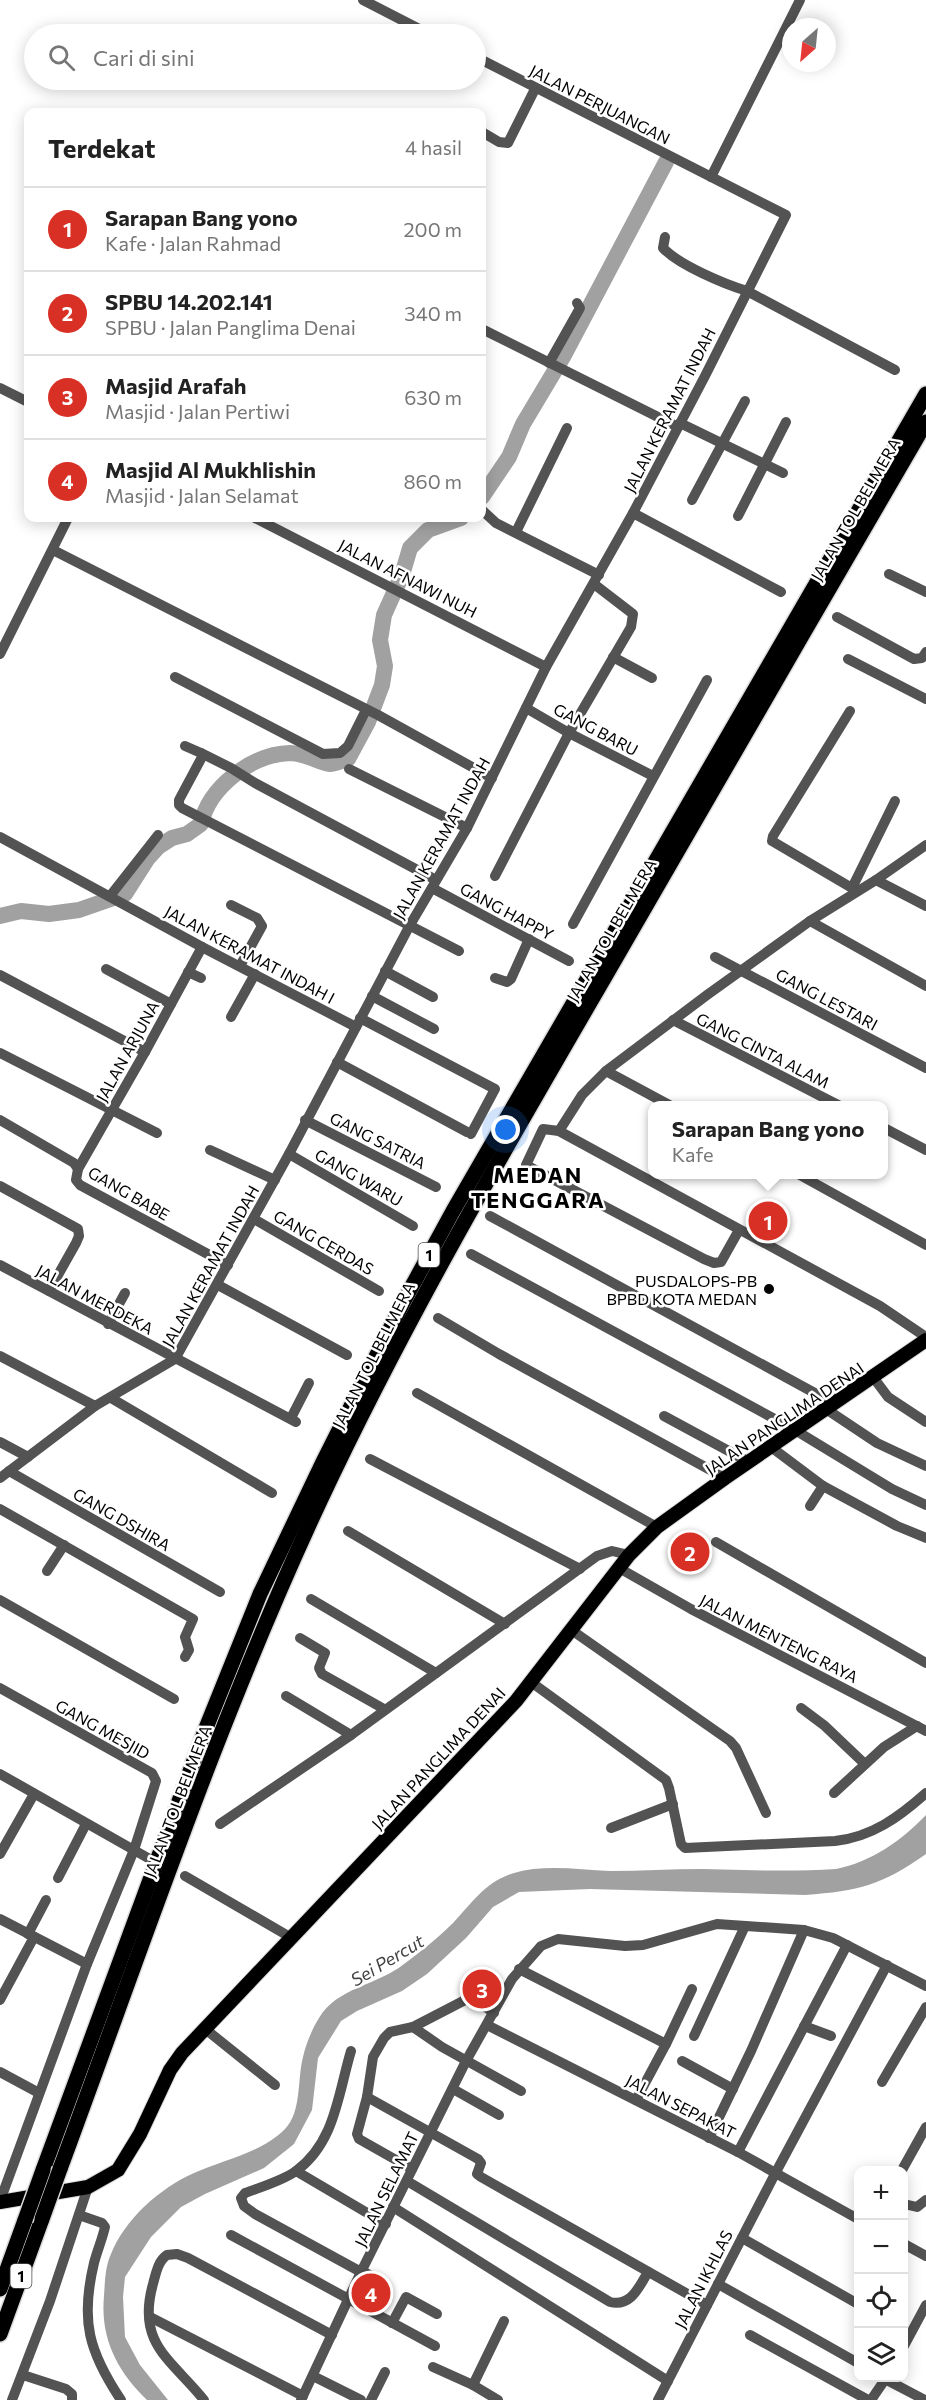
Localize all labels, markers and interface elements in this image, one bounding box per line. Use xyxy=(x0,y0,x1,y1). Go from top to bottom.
north arrow xyxy=(782,18,836,72)
search box xyxy=(24,24,486,90)
icon: search xyxy=(45,41,78,74)
text: Cari di sini xyxy=(93,44,195,71)
street label: JALAN PERJUANGAN xyxy=(527,60,673,148)
text: Terdekat xyxy=(48,132,155,163)
text: 4 hasil xyxy=(405,135,462,159)
text: Sarapan Bang yono xyxy=(105,204,298,231)
text: 1 xyxy=(63,217,72,241)
text: 200 m xyxy=(404,217,462,241)
text: Kafe · Jalan Rahmad xyxy=(105,231,281,255)
text: SPBU 14.202.141 xyxy=(105,288,273,315)
text: 2 xyxy=(62,301,73,325)
text: 340 m xyxy=(404,301,462,325)
text: SPBU · Jalan Panglima Denai xyxy=(105,315,356,339)
street label: JALAN KERAMAT INDAH xyxy=(619,325,719,495)
text: Masjid Arafah xyxy=(105,372,247,399)
text: 3 xyxy=(62,385,73,409)
text: 630 m xyxy=(404,385,462,409)
text: Masjid · Jalan Pertiwi xyxy=(105,399,290,423)
street label: JALAN TOL BELMERA xyxy=(806,434,904,584)
text: Masjid Al Mukhlishin xyxy=(105,456,316,483)
text: 4 xyxy=(61,469,74,493)
text: 860 m xyxy=(403,469,462,493)
text: Masjid · Jalan Selamat xyxy=(105,483,299,507)
street label: JALAN AFNAWI NUH xyxy=(336,535,480,621)
street label: GANG BARU xyxy=(550,699,642,759)
street label: JALAN KERAMAT INDAH xyxy=(389,754,493,922)
street label: JALAN TOL BELMERA xyxy=(562,855,660,1005)
street label: GANG HAPPY xyxy=(457,878,557,944)
street label: JALAN KERAMAT INDAH I xyxy=(162,901,338,1007)
street label: GANG LESTARI xyxy=(773,964,881,1034)
street label: JALAN ARJUNA xyxy=(91,997,163,1105)
street label: GANG CINTA ALAM xyxy=(693,1008,833,1092)
popup xyxy=(648,1101,888,1179)
street label: GANG SATRIA xyxy=(327,1108,429,1172)
your location xyxy=(491,1115,520,1144)
text: Sarapan Bang yono xyxy=(672,1115,864,1142)
text: Kafe xyxy=(672,1142,714,1166)
street label: GANG WARU xyxy=(312,1144,406,1210)
district label: MEDAN TENGGARA xyxy=(471,1161,605,1213)
street label: GANG BABE xyxy=(85,1162,173,1224)
street label: JALAN KERAMAT INDAH xyxy=(158,1182,262,1350)
pin: 1 xyxy=(748,1198,788,1244)
street label: GANG CERDAS xyxy=(271,1206,377,1278)
road number: 1 xyxy=(418,1243,440,1267)
street label: JALAN MERDEKA xyxy=(33,1260,157,1338)
place label: PUSDALOPS-PB BPBD KOTA MEDAN xyxy=(607,1271,757,1308)
street label: JALAN TOL BELMERA xyxy=(328,1279,418,1431)
marker: PUSDALOPS-PB BPBD KOTA MEDAN xyxy=(762,1282,776,1296)
street label: JALAN PANGLIMA DENAI xyxy=(701,1358,867,1478)
street label: GANG DSHIRA xyxy=(70,1484,174,1554)
pin: 2 xyxy=(670,1530,710,1574)
street label: JALAN MENTENG RAYA xyxy=(697,1590,861,1686)
street label: JALAN PANGLIMA DENAI xyxy=(367,1683,509,1833)
street label: GANG MESJID xyxy=(53,1695,153,1763)
street label: JALAN TOL BELMERA xyxy=(139,1722,215,1880)
water label: Sei Percut xyxy=(346,1929,428,1991)
pin: 3 xyxy=(462,1966,502,2012)
street label: JALAN SEPAKAT xyxy=(623,2070,739,2142)
street label: JALAN SELAMAT xyxy=(350,2129,422,2249)
map controls xyxy=(854,2166,908,2382)
button: + xyxy=(854,2166,908,2220)
button: − xyxy=(854,2220,908,2274)
street label: JALAN IKHLAS xyxy=(670,2227,736,2331)
road number: 1 xyxy=(10,2264,32,2288)
pin: 4 xyxy=(352,2270,391,2316)
button: locate xyxy=(854,2274,908,2328)
button: layers xyxy=(854,2328,908,2382)

